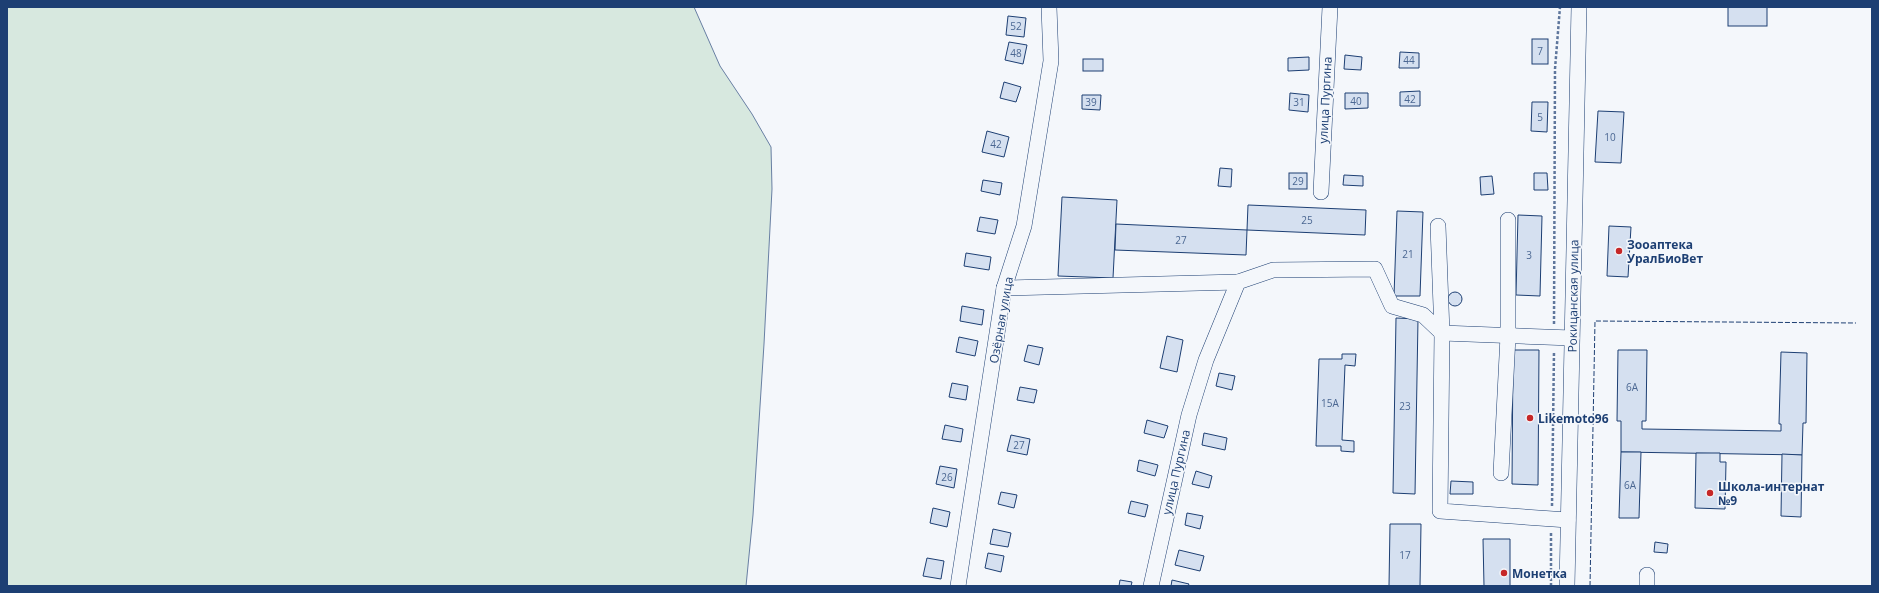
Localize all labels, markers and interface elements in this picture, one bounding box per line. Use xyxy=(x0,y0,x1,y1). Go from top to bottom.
house number: 52 xyxy=(1010,19,1022,33)
house number: 7 xyxy=(1537,44,1543,58)
house number: 48 xyxy=(1010,46,1022,60)
house number: 44 xyxy=(1403,53,1415,67)
street label: улица Пургина xyxy=(1314,56,1336,144)
house number: 42 xyxy=(1404,92,1416,106)
house number: 40 xyxy=(1350,94,1362,108)
house number: 39 xyxy=(1085,95,1097,109)
house number: 31 xyxy=(1293,95,1305,109)
house number: 5 xyxy=(1537,110,1543,124)
house number: 10 xyxy=(1604,130,1616,144)
house number: 42 xyxy=(990,137,1002,151)
house number: 29 xyxy=(1292,174,1304,188)
house number: 25 xyxy=(1301,213,1313,227)
house number: 27 xyxy=(1175,233,1187,247)
place label: Зооаптека УралБиоВет xyxy=(1627,236,1703,267)
street label: Рокицанская улица xyxy=(1564,239,1582,353)
marker: Зооаптека УралБиоВет xyxy=(1614,246,1624,256)
house number: 21 xyxy=(1402,247,1414,261)
house number: 3 xyxy=(1526,248,1532,262)
street label: Озёрная улица xyxy=(985,275,1017,365)
house number: 6А xyxy=(1626,380,1639,394)
house number: 15А xyxy=(1321,396,1340,410)
house number: 23 xyxy=(1399,399,1411,413)
place label: Likemoto96 xyxy=(1538,410,1609,427)
marker: Likemoto96 xyxy=(1525,413,1535,423)
street label: улица Пургина xyxy=(1158,428,1194,516)
house number: 27 xyxy=(1013,438,1025,452)
house number: 26 xyxy=(941,470,953,484)
house number: 6А xyxy=(1624,478,1637,492)
place label: Школа-интернат №9 xyxy=(1718,478,1825,509)
marker: Школа-интернат №9 xyxy=(1705,488,1715,498)
house number: 17 xyxy=(1399,548,1411,562)
place label: Монетка xyxy=(1512,565,1567,582)
marker: Монетка xyxy=(1499,568,1509,578)

